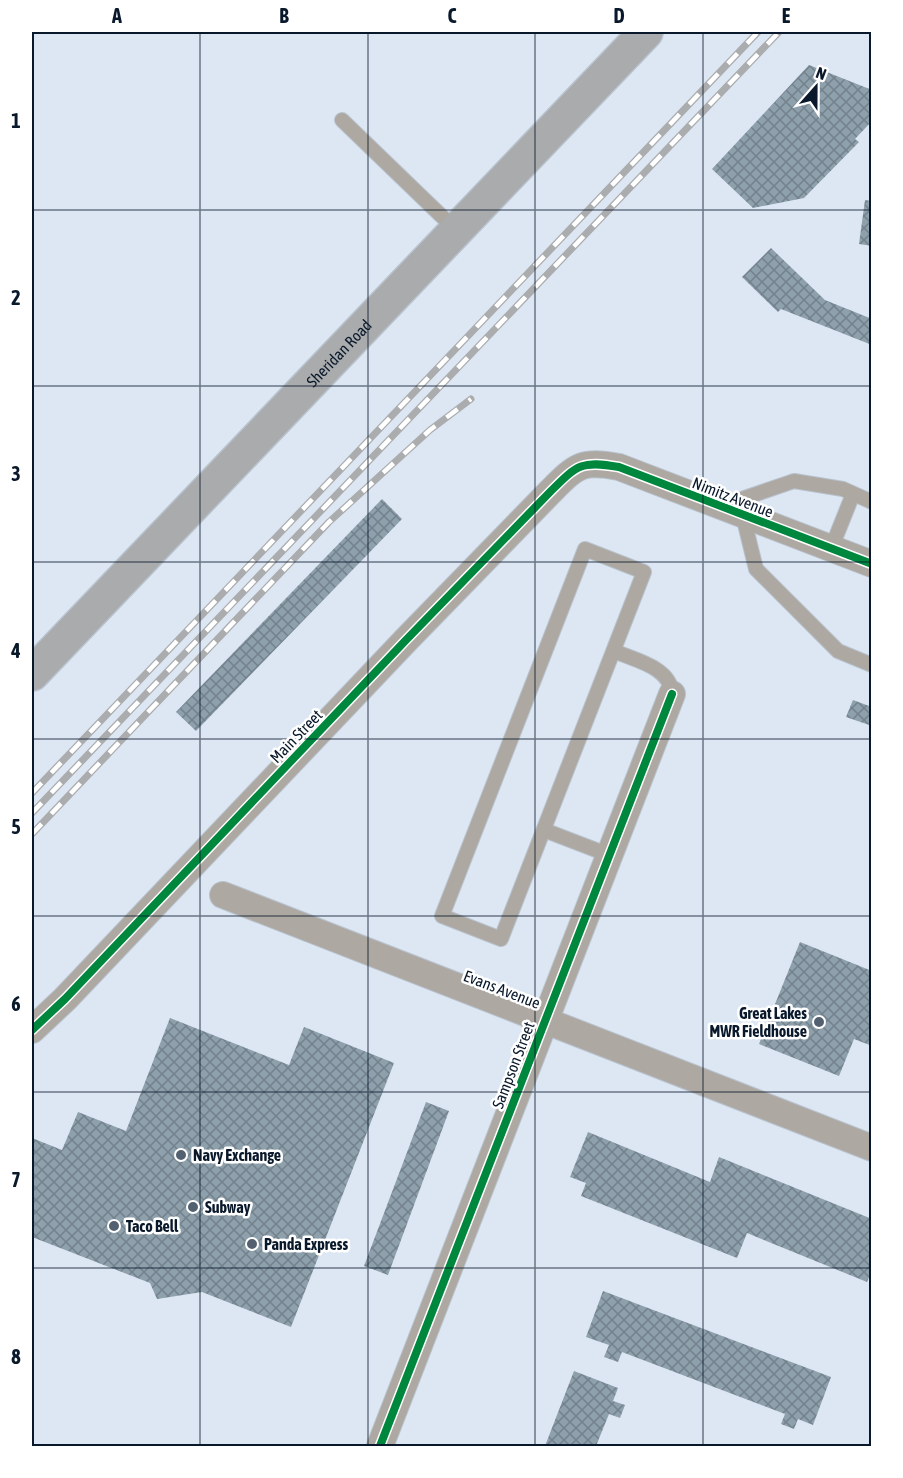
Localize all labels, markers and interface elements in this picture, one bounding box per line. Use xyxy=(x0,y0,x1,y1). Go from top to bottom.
text: A xyxy=(111,4,122,27)
text: B xyxy=(279,4,289,27)
text: C xyxy=(448,4,457,27)
text: D xyxy=(613,4,625,27)
text: E xyxy=(782,4,791,27)
north arrow xyxy=(786,57,846,117)
text: N xyxy=(814,63,829,83)
text: 1 xyxy=(11,109,21,132)
text: 2 xyxy=(11,286,21,309)
street label: Sheridan Road xyxy=(303,316,375,390)
text: 3 xyxy=(11,462,21,485)
street label: Nimitz Avenue xyxy=(690,473,776,521)
text: 4 xyxy=(10,639,21,662)
street label: Main Street xyxy=(266,705,326,766)
text: 5 xyxy=(11,815,21,838)
street label: Evans Avenue xyxy=(461,966,543,1012)
text: 6 xyxy=(11,992,21,1015)
place label: Great Lakes MWR Fieldhouse xyxy=(710,1004,807,1040)
marker: Great Lakes MWR Fieldhouse xyxy=(812,1015,826,1029)
street label: Sampson Street xyxy=(488,1019,539,1111)
place label: Navy Exchange xyxy=(193,1146,281,1164)
marker: Navy Exchange xyxy=(174,1148,188,1162)
text: 7 xyxy=(11,1168,21,1191)
place label: Subway xyxy=(205,1198,251,1216)
marker: Subway xyxy=(186,1200,200,1214)
place label: Taco Bell xyxy=(126,1217,179,1235)
marker: Taco Bell xyxy=(107,1219,121,1233)
place label: Panda Express xyxy=(264,1235,348,1253)
marker: Panda Express xyxy=(245,1237,259,1251)
text: 8 xyxy=(11,1345,21,1368)

